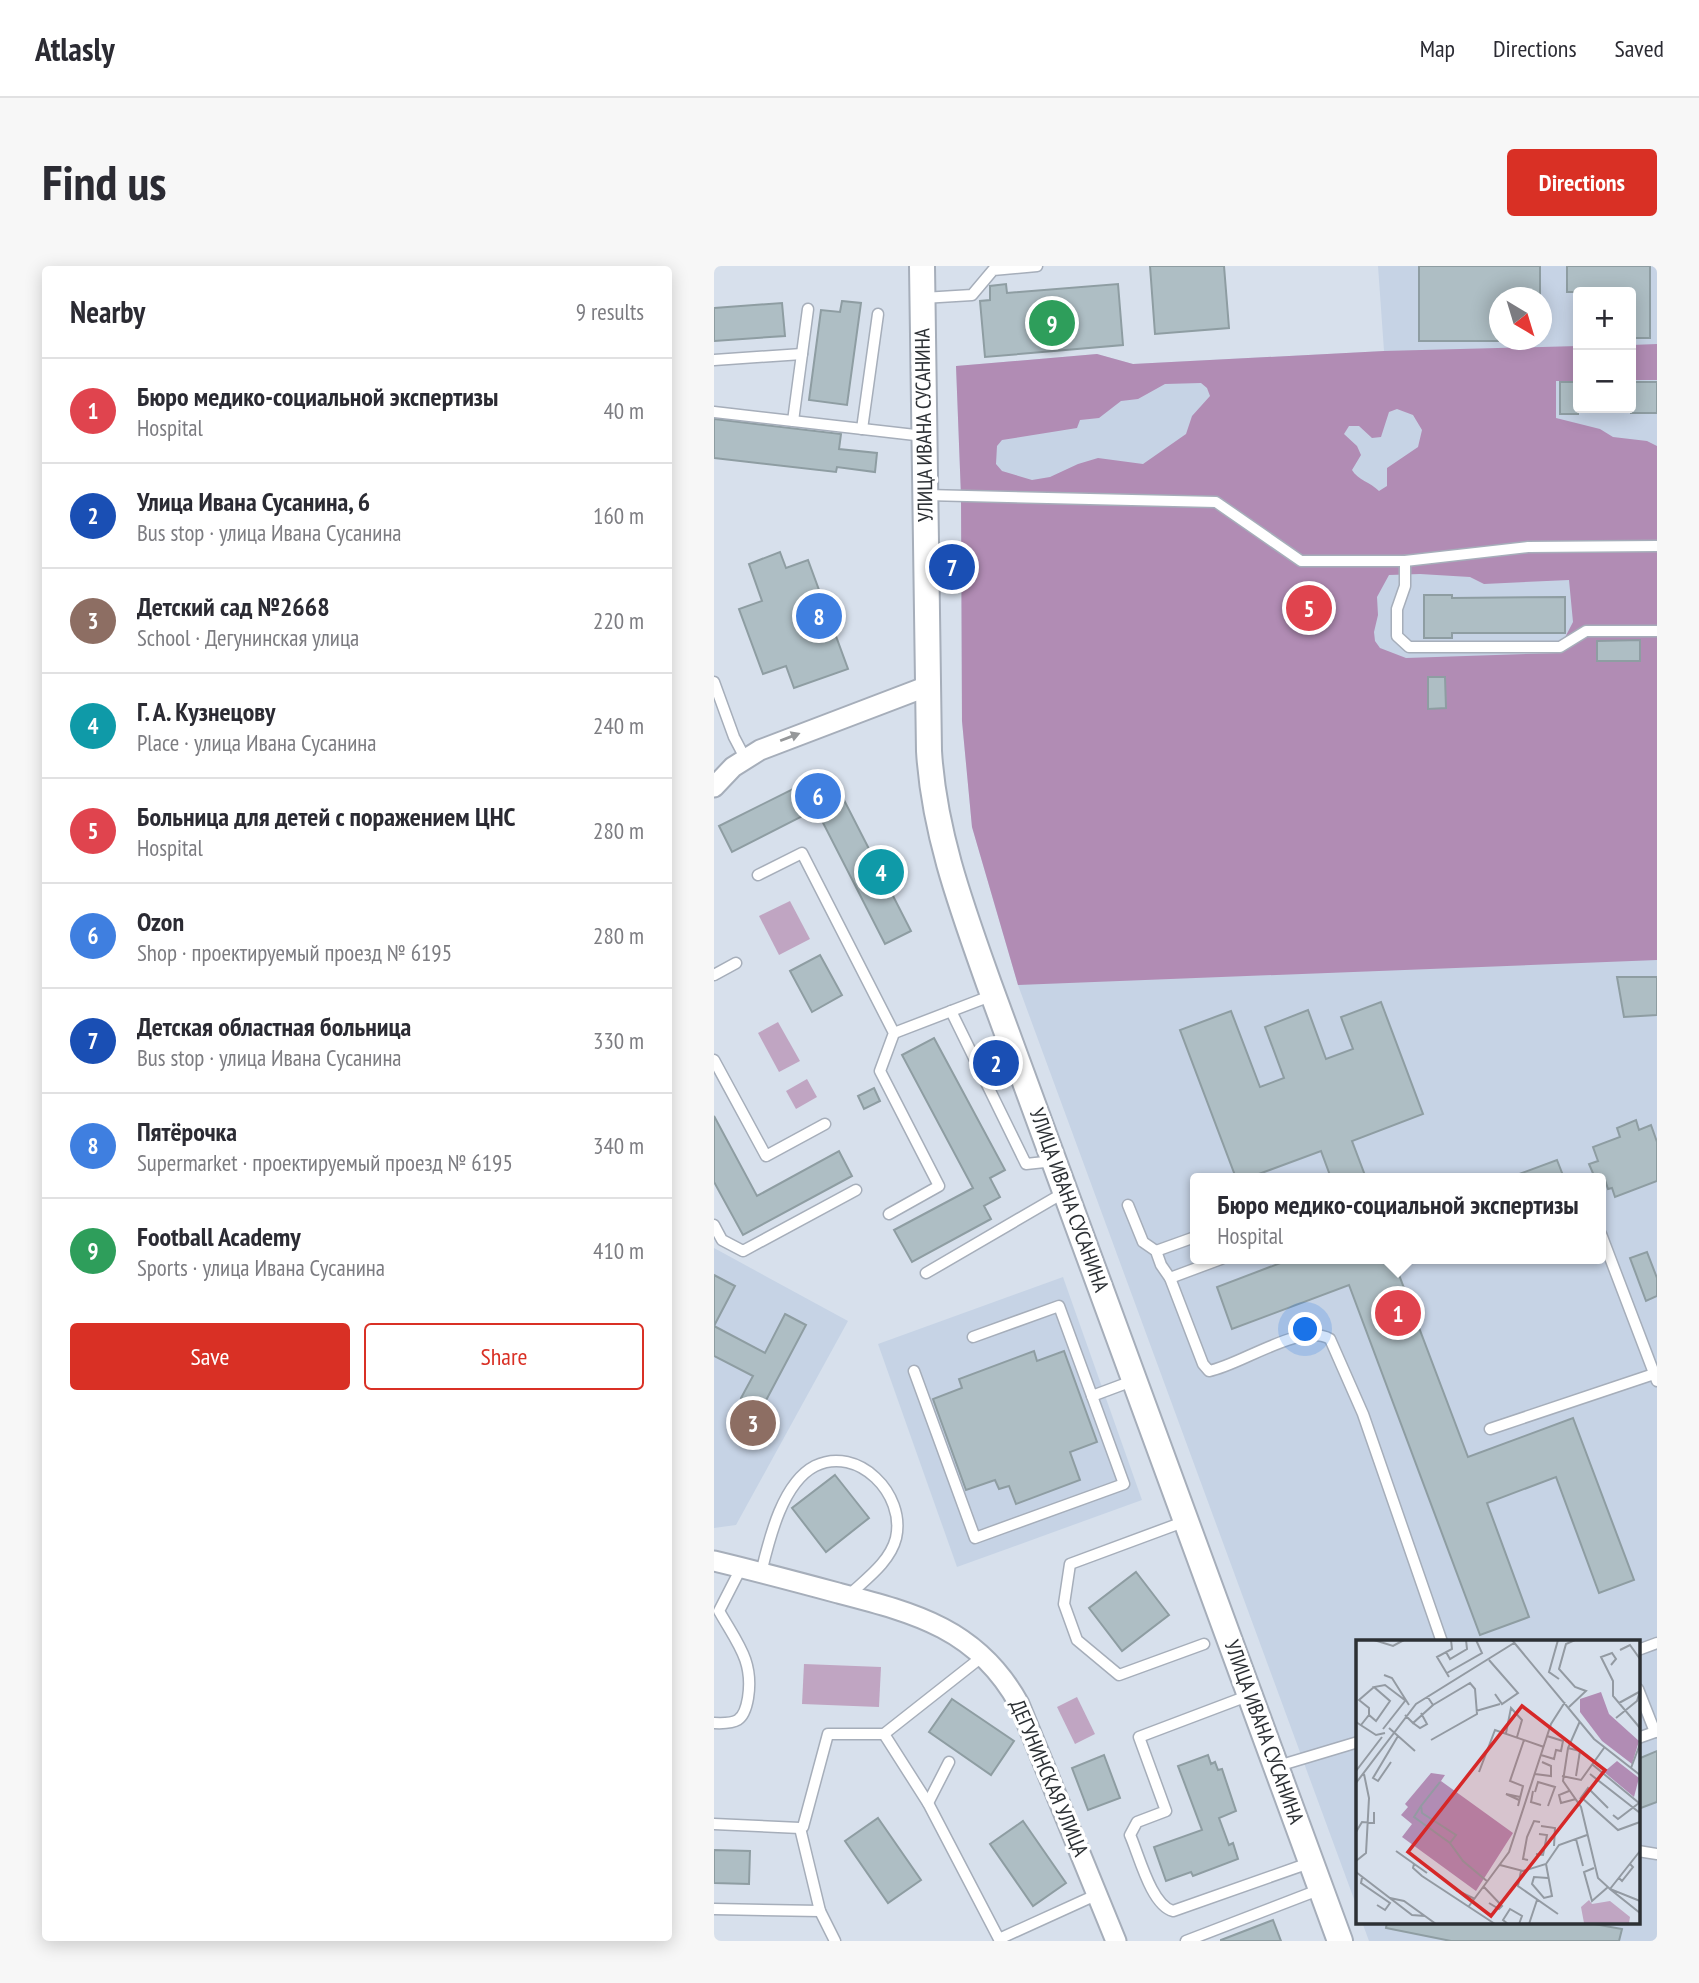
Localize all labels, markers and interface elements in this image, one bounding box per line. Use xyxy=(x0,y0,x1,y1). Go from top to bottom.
text: Atlasly xyxy=(35,27,115,70)
text: Map xyxy=(1420,33,1455,64)
text: Directions xyxy=(1493,33,1577,64)
text: Saved xyxy=(1615,33,1664,64)
button: Directions xyxy=(1507,149,1657,216)
text: Find us xyxy=(42,150,166,214)
north arrow xyxy=(1489,287,1552,350)
map controls xyxy=(1573,287,1636,413)
button: + xyxy=(1573,287,1636,350)
text: Nearby xyxy=(70,292,145,331)
text: 9 results xyxy=(576,297,644,326)
pin: 9 xyxy=(1029,297,1075,349)
street label: УЛИЦА ИВАНА СУСАНИНА xyxy=(908,328,939,522)
button: − xyxy=(1573,350,1636,413)
text: Бюро медико-социальной экспертизы xyxy=(137,380,498,413)
text: 1 xyxy=(88,396,99,425)
text: 40 m xyxy=(603,396,644,425)
text: Hospital xyxy=(137,413,203,442)
text: Улица Ивана Сусанина, 6 xyxy=(137,485,370,518)
text: 2 xyxy=(88,501,99,530)
text: 160 m xyxy=(593,501,644,530)
text: Bus stop · улица Ивана Сусанина xyxy=(137,518,402,547)
pin: 7 xyxy=(929,541,975,593)
pin: 5 xyxy=(1286,582,1332,634)
text: Детский сад №2668 xyxy=(137,590,330,623)
pin: 8 xyxy=(796,590,842,642)
text: 3 xyxy=(88,606,99,635)
text: 220 m xyxy=(593,606,644,635)
text: School · Дегунинская улица xyxy=(137,623,359,652)
text: Г. А. Кузнецову xyxy=(137,695,275,728)
text: 4 xyxy=(88,711,99,740)
text: 240 m xyxy=(593,711,644,740)
text: Place · улица Ивана Сусанина xyxy=(137,728,376,757)
one-way arrow xyxy=(780,732,801,743)
pin: 6 xyxy=(795,770,841,822)
text: Больница для детей с поражением ЦНС xyxy=(137,800,515,833)
text: 5 xyxy=(88,816,99,845)
text: 280 m xyxy=(593,816,644,845)
text: Hospital xyxy=(137,833,203,862)
pin: 4 xyxy=(858,846,904,898)
text: Ozon xyxy=(137,905,184,938)
text: 6 xyxy=(88,921,99,950)
text: 280 m xyxy=(593,921,644,950)
text: Shop · проектируемый проезд № 6195 xyxy=(137,938,452,967)
text: Детская областная больница xyxy=(137,1010,411,1043)
text: 7 xyxy=(88,1026,99,1055)
text: 330 m xyxy=(593,1026,644,1055)
pin: 2 xyxy=(973,1037,1019,1089)
text: Bus stop · улица Ивана Сусанина xyxy=(137,1043,402,1072)
street label: УЛИЦА ИВАНА СУСАНИНА xyxy=(1024,1104,1115,1295)
text: Пятёрочка xyxy=(137,1115,237,1148)
text: 8 xyxy=(88,1131,99,1160)
text: 340 m xyxy=(593,1131,644,1160)
text: Supermarket · проектируемый проезд № 6195 xyxy=(137,1148,513,1177)
popup xyxy=(1190,1173,1606,1264)
text: Бюро медико-социальной экспертизы xyxy=(1217,1188,1579,1221)
text: Football Academy xyxy=(137,1220,301,1253)
text: Hospital xyxy=(1217,1221,1283,1250)
text: 9 xyxy=(88,1236,99,1265)
text: 410 m xyxy=(593,1236,644,1265)
text: Sports · улица Ивана Сусанина xyxy=(137,1253,385,1282)
pin: 1 xyxy=(1375,1287,1421,1339)
your location xyxy=(1288,1312,1322,1346)
button: Save xyxy=(70,1323,350,1390)
button: Share xyxy=(364,1323,644,1390)
pin: 3 xyxy=(730,1397,776,1449)
street label: УЛИЦА ИВАНА СУСАНИНА xyxy=(1219,1636,1310,1827)
inset map xyxy=(1356,1640,1640,1924)
street label: ДЕГУНИНСКАЯ УЛИЦА xyxy=(1004,1695,1095,1860)

